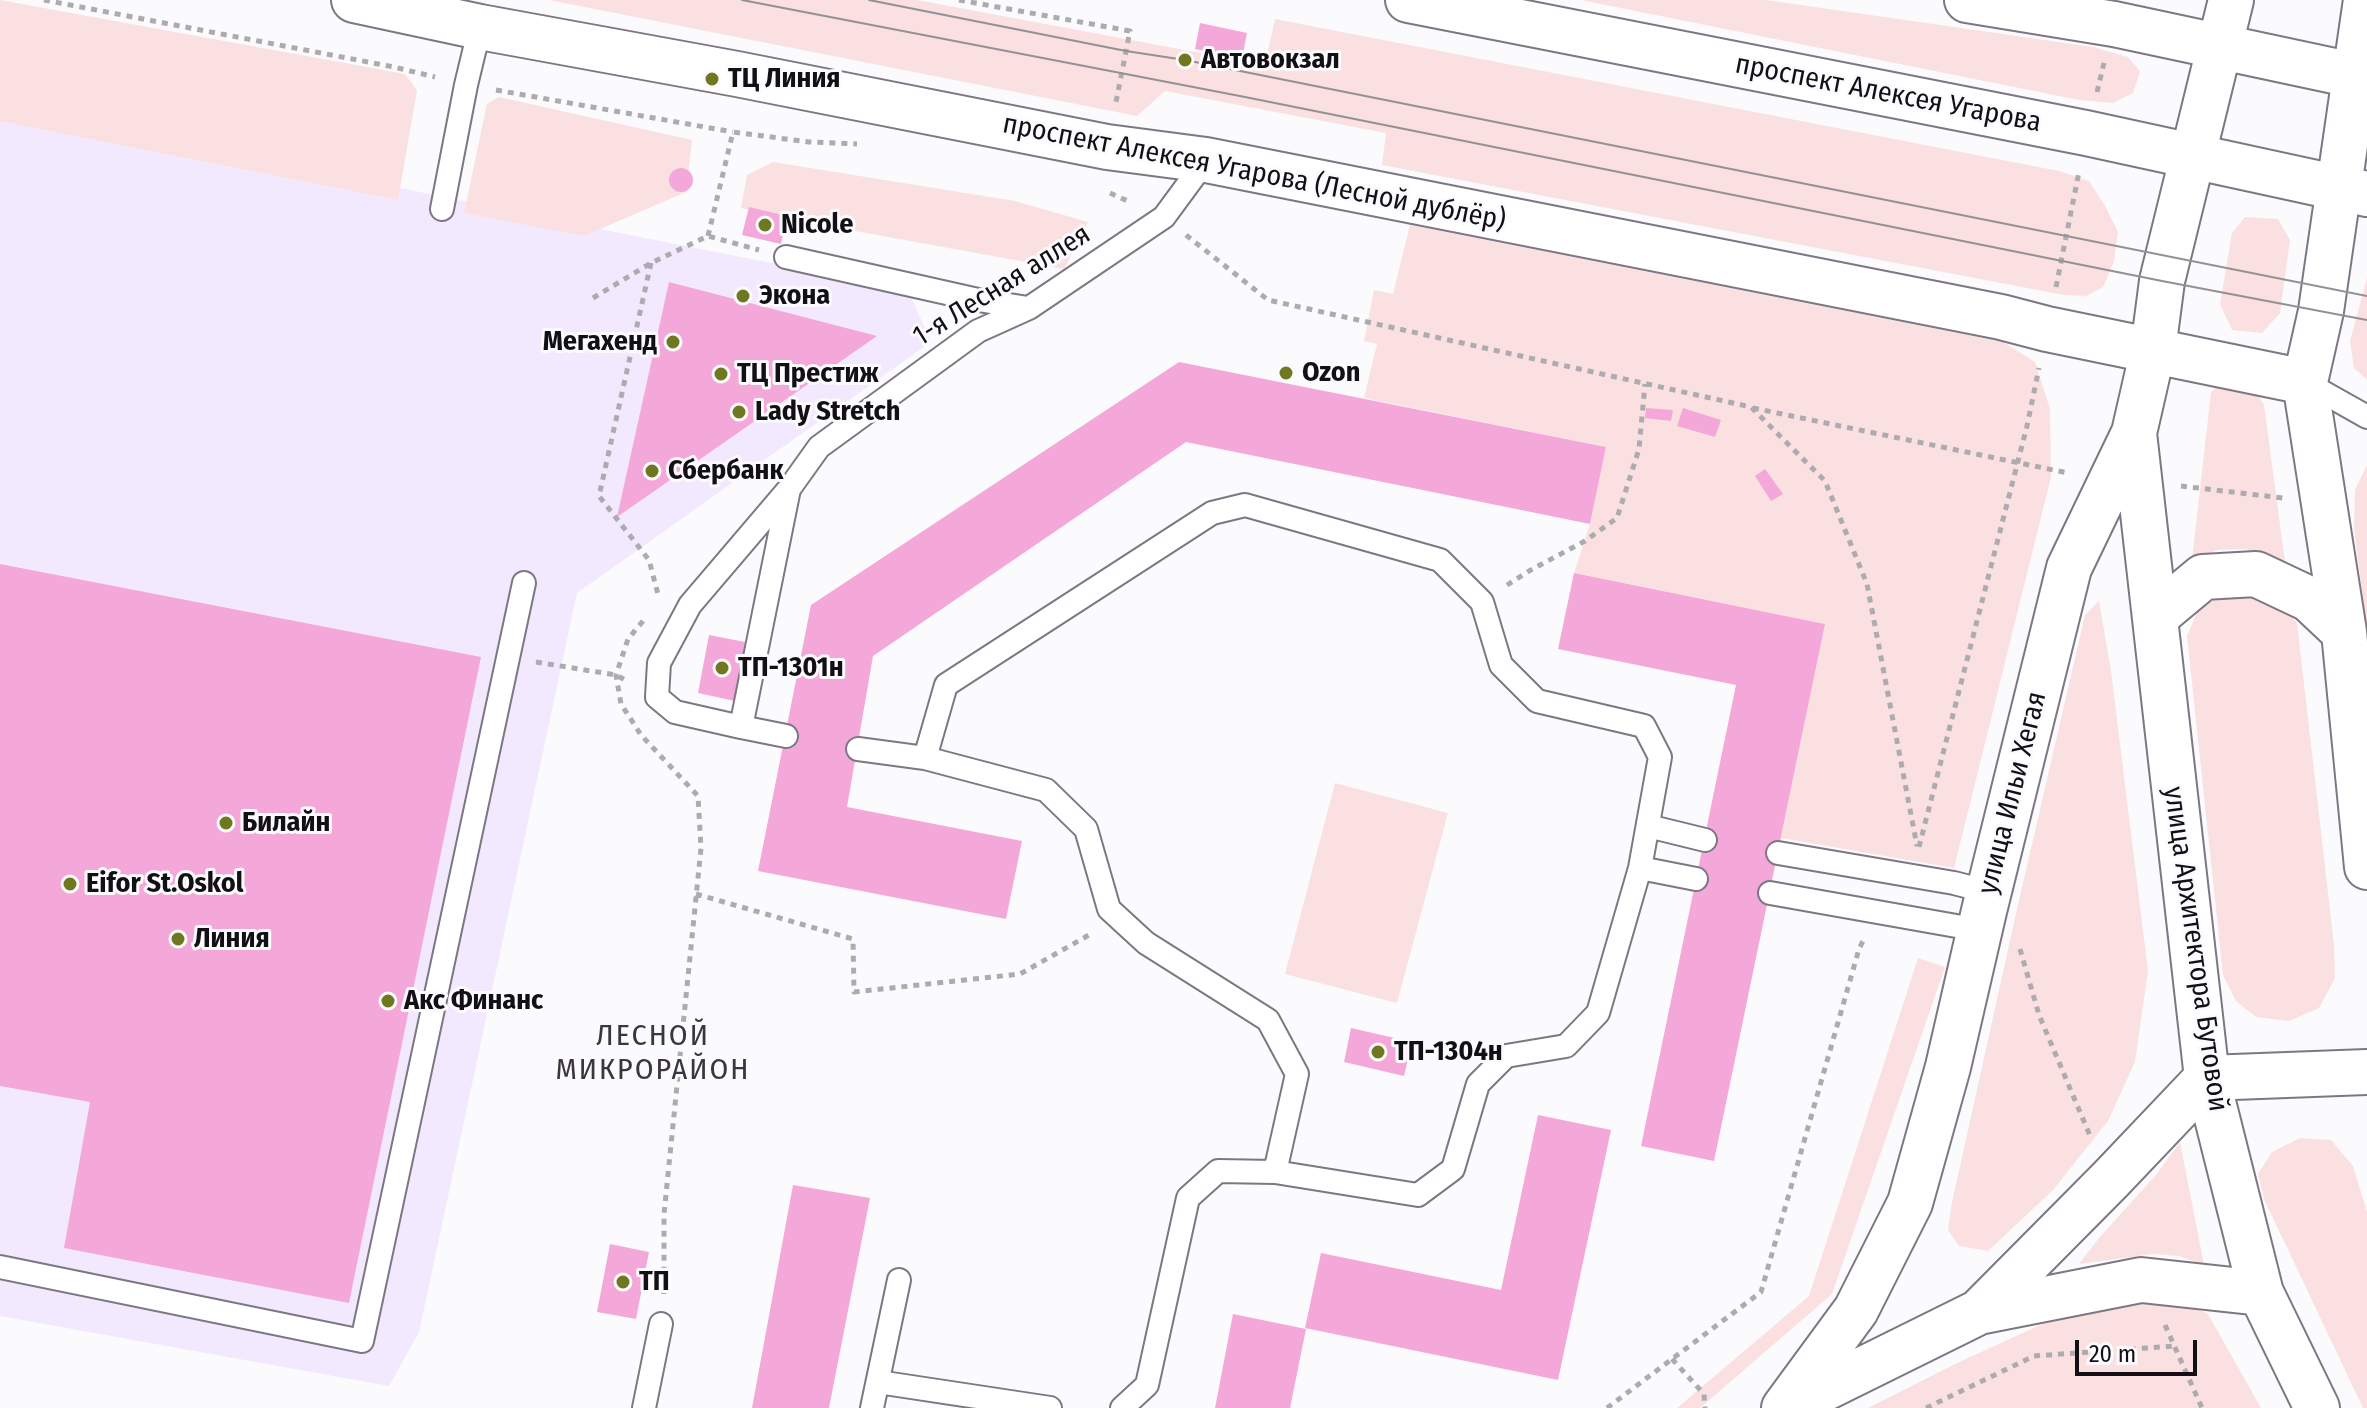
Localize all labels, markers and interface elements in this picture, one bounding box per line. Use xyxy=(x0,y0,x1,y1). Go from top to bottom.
place label: Автовокзал xyxy=(1201,43,1340,77)
street label: проспект Алексея Угарова xyxy=(1732,48,2044,140)
marker: Автовокзал xyxy=(1176,51,1194,69)
place label: ТЦ Линия xyxy=(728,62,841,96)
marker: ТЦ Линия xyxy=(703,70,721,88)
street label: проспект Алексея Угарова (Лесной дублёр) xyxy=(1000,108,1508,238)
place label: Nicole xyxy=(781,208,853,242)
marker: Nicole xyxy=(756,216,774,234)
street label: 1-я Лесная аллея xyxy=(907,218,1097,354)
place label: Экона xyxy=(759,279,830,313)
marker: Экона xyxy=(734,287,752,305)
place label: Мегахенд xyxy=(543,325,657,359)
marker: Мегахенд xyxy=(664,333,682,351)
place label: Ozon xyxy=(1302,356,1360,390)
place label: ТЦ Престиж xyxy=(737,357,879,391)
marker: Ozon xyxy=(1277,364,1295,382)
marker: ТЦ Престиж xyxy=(712,365,730,383)
place label: Lady Stretch xyxy=(755,395,900,429)
marker: Lady Stretch xyxy=(730,403,748,421)
place label: Сбербанк xyxy=(668,454,783,488)
marker: Сбербанк xyxy=(643,462,661,480)
place label: ТП-1301н xyxy=(738,651,844,685)
marker: ТП-1301н xyxy=(713,659,731,677)
street label: улица Ильи Хегая xyxy=(1972,688,2054,898)
street label: улица Архитектора Бутовой xyxy=(2156,784,2234,1114)
place label: Билайн xyxy=(242,806,330,840)
marker: Билайн xyxy=(217,814,235,832)
place label: Eifor St.Oskol xyxy=(86,867,243,901)
marker: Eifor St.Oskol xyxy=(61,875,79,893)
place label: Линия xyxy=(194,922,270,956)
marker: Линия xyxy=(169,930,187,948)
place label: Акс Финанс xyxy=(404,984,543,1018)
marker: Акс Финанс xyxy=(379,992,397,1010)
district label: ЛЕСНОЙ МИКРОРАЙОН xyxy=(556,1019,750,1090)
place label: ТП-1304н xyxy=(1394,1035,1503,1069)
marker: ТП-1304н xyxy=(1369,1043,1387,1061)
place label: ТП xyxy=(639,1265,670,1299)
marker: ТП xyxy=(614,1273,632,1291)
scale bar xyxy=(2079,1324,2201,1374)
text: 20 m xyxy=(2089,1340,2136,1368)

